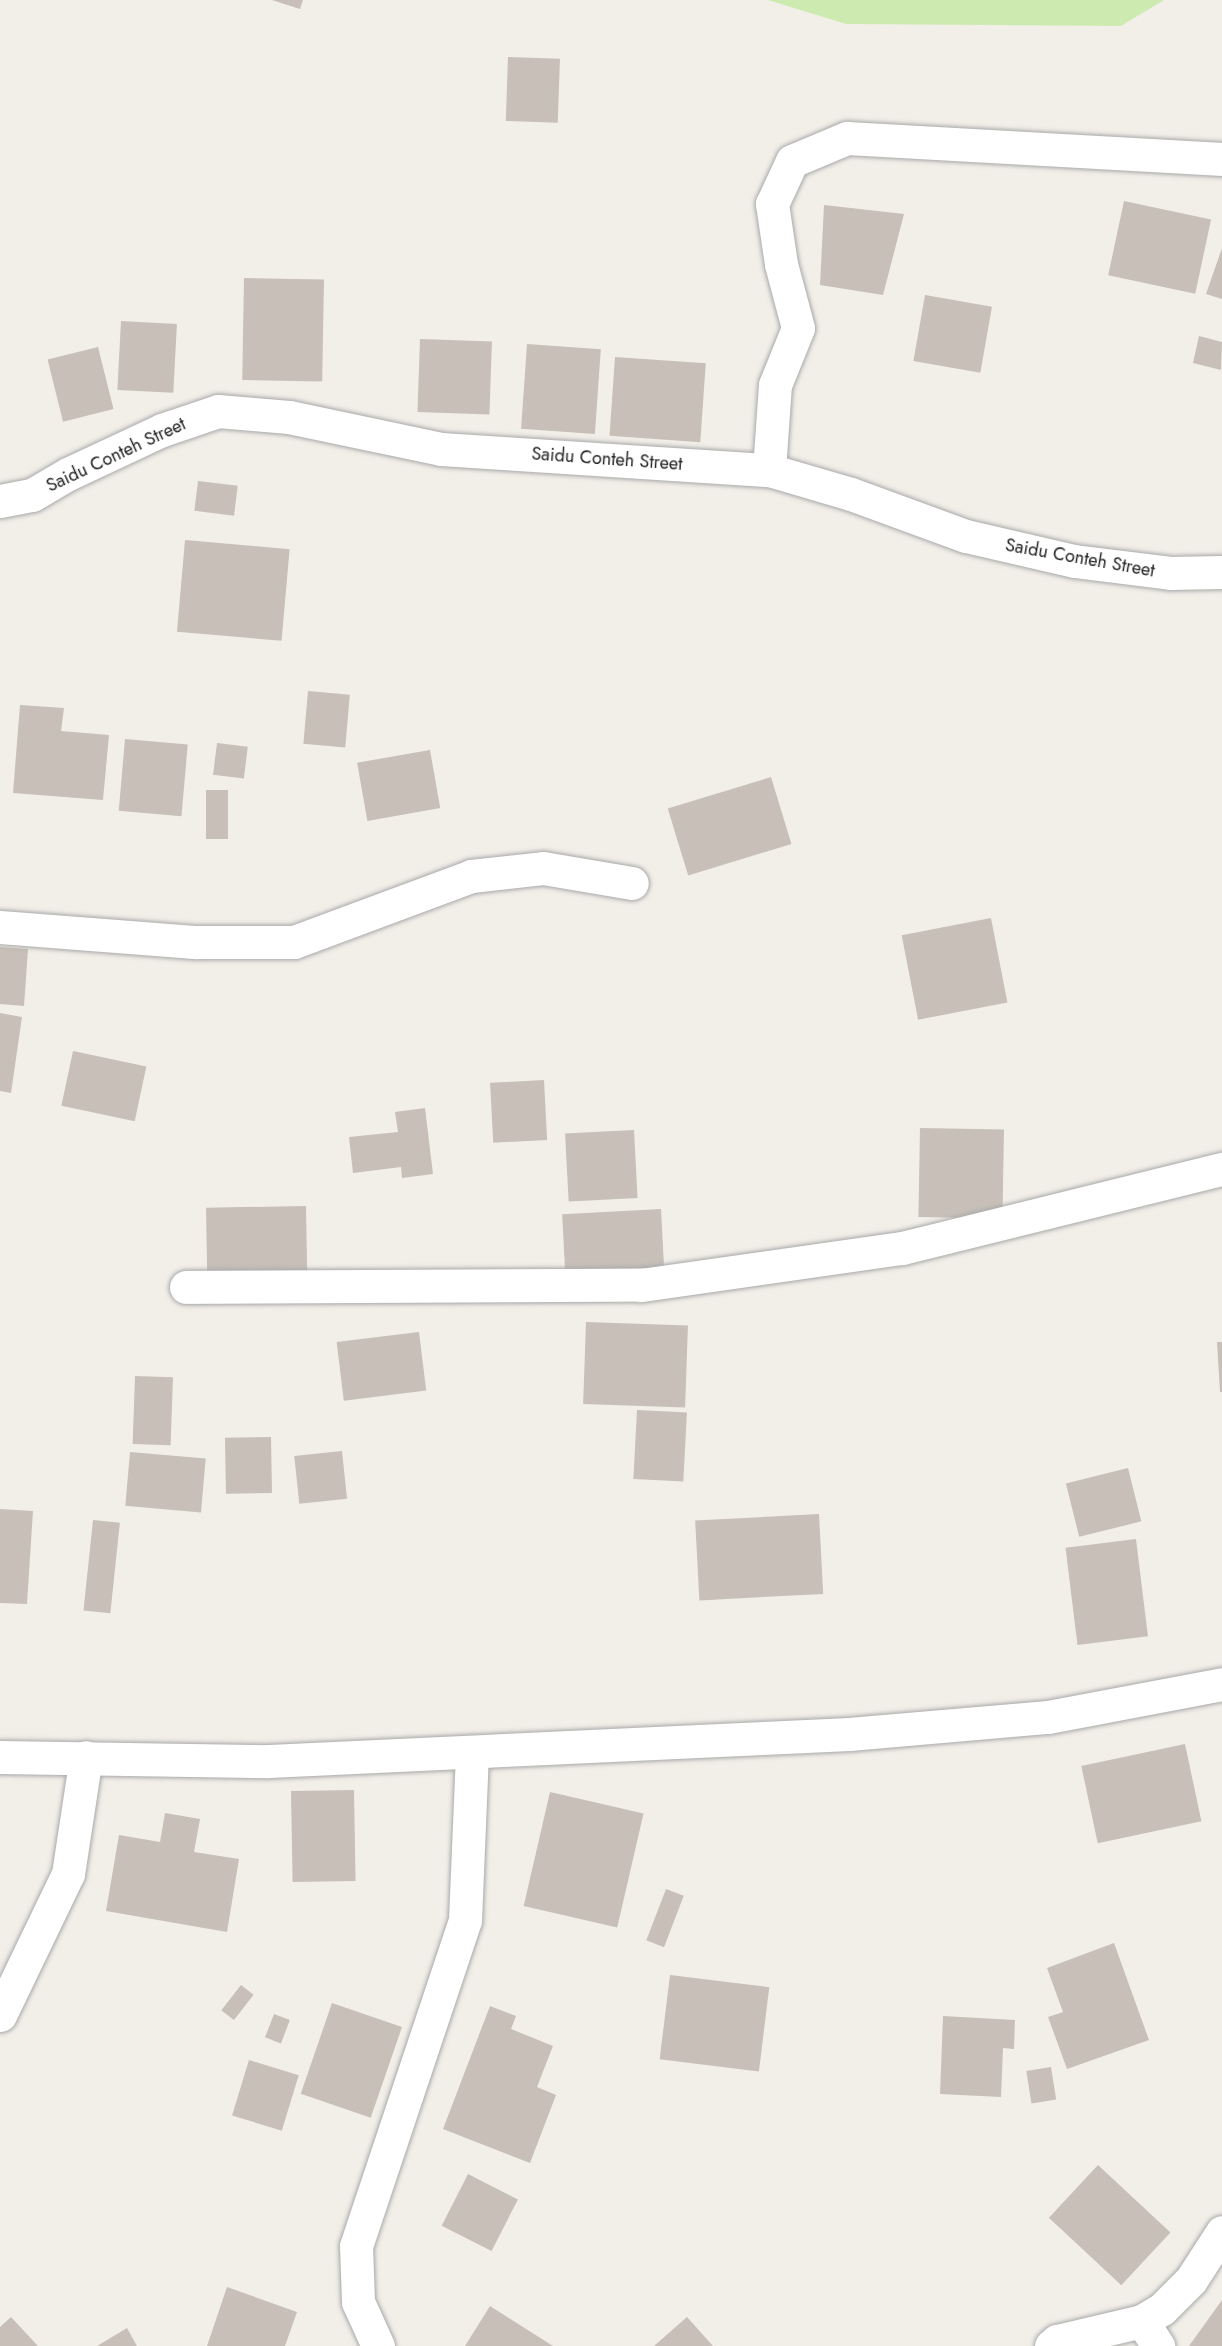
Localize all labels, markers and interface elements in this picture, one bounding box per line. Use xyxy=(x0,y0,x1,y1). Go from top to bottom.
street label: Saidu Conteh Street xyxy=(43,413,189,497)
street label: Saidu Conteh Street xyxy=(531,443,683,475)
street label: Saidu Conteh Street xyxy=(1004,534,1156,582)

